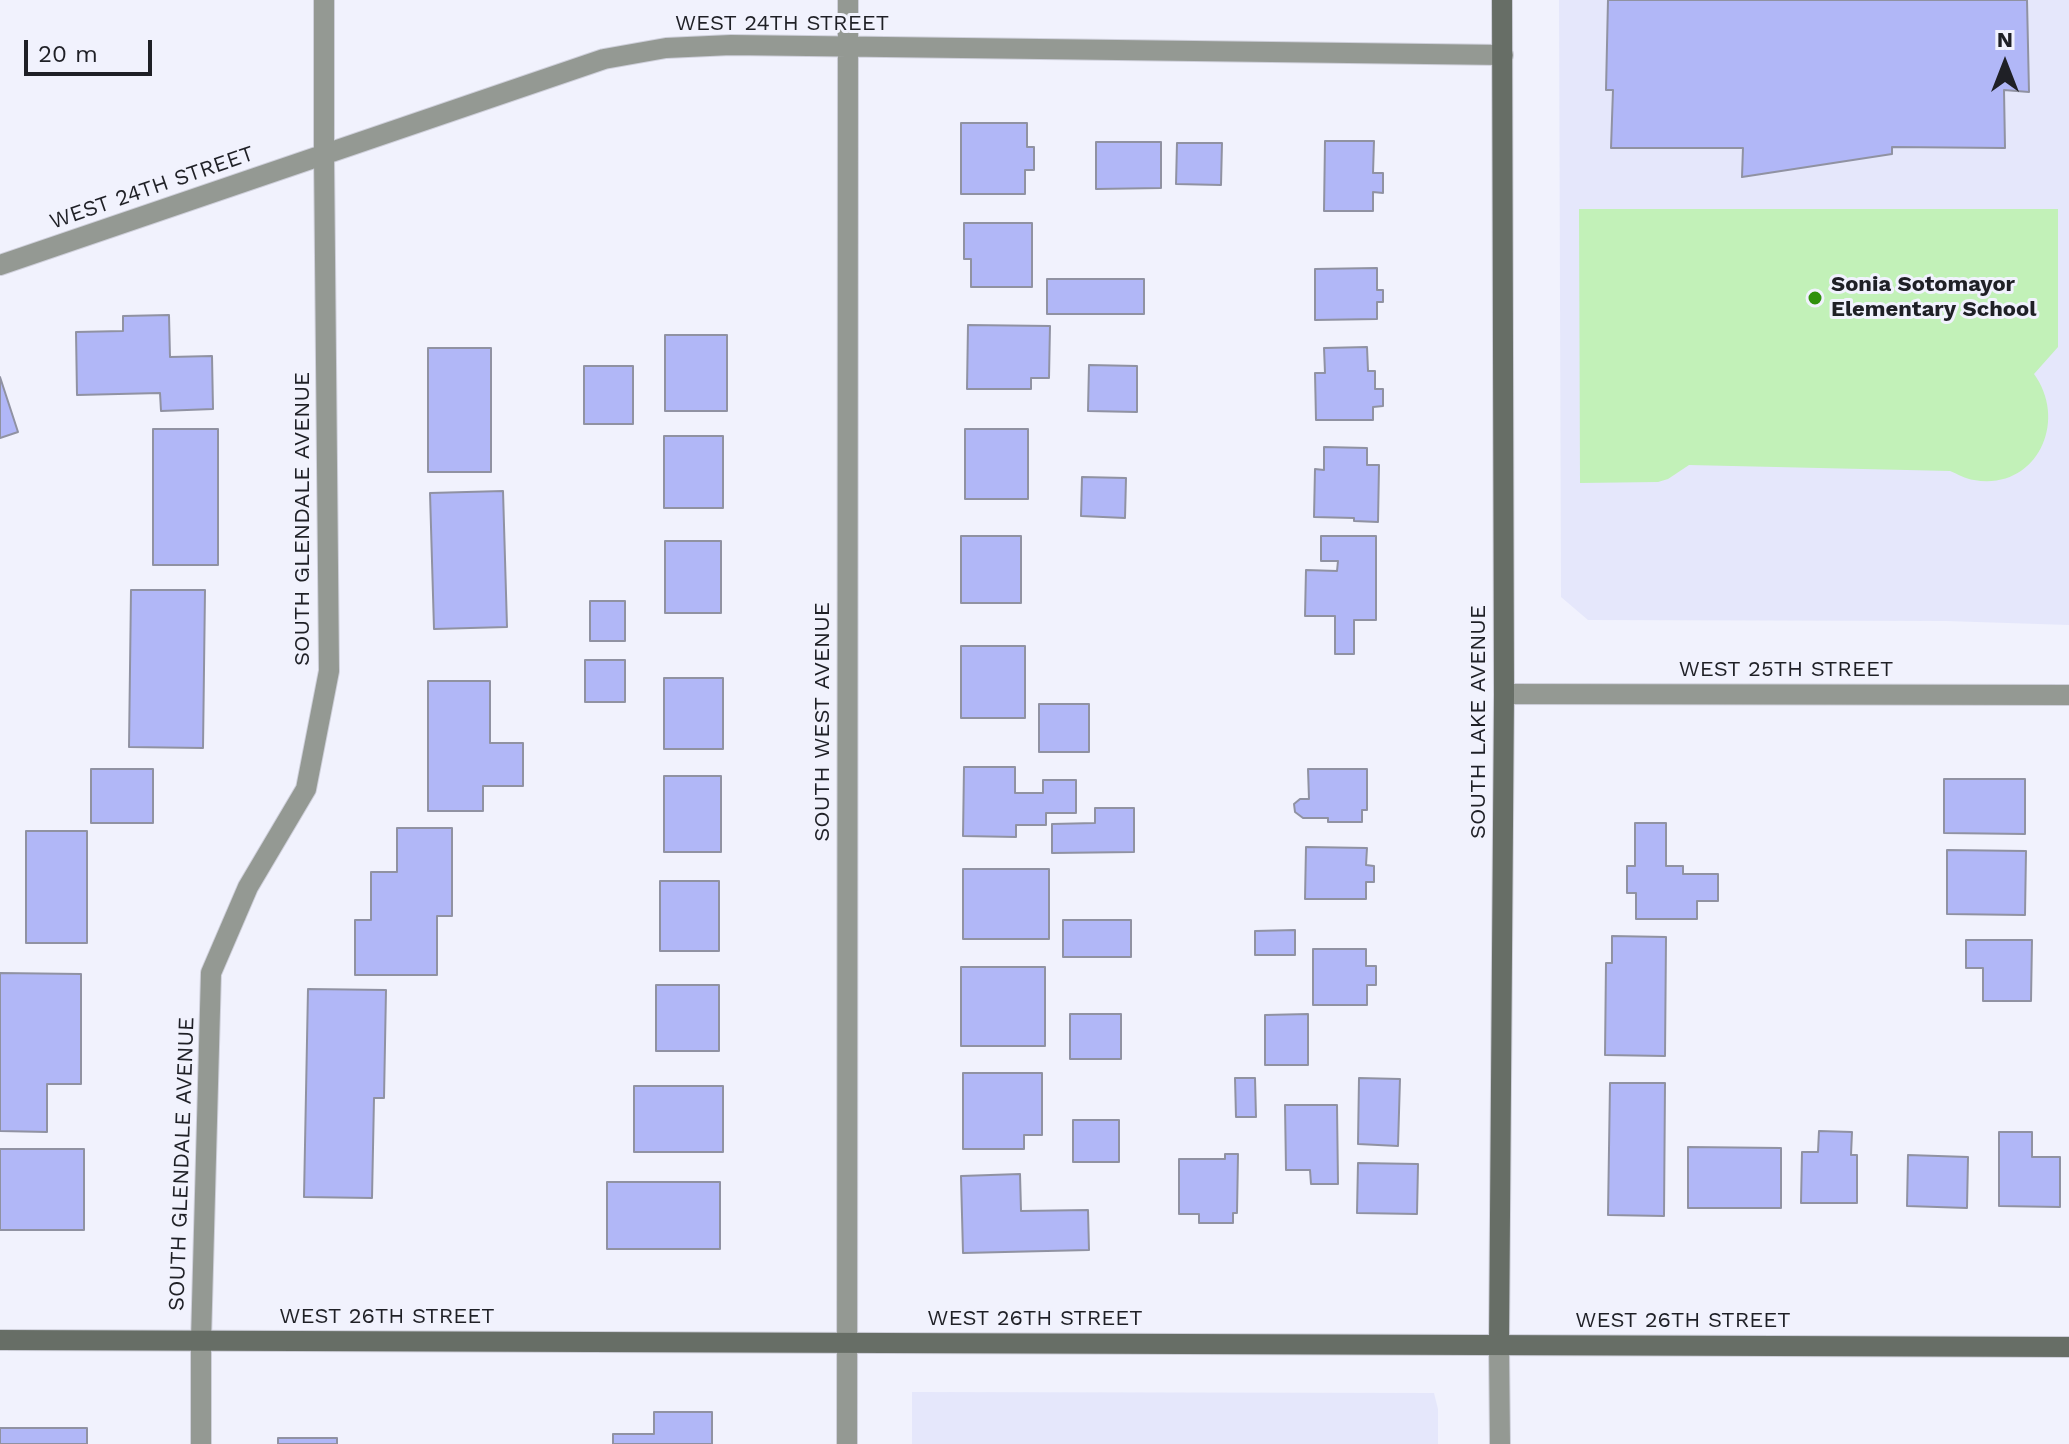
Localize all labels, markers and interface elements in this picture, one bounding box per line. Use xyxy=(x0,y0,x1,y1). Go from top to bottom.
street label: WEST 24TH STREET xyxy=(675,11,889,37)
scale bar xyxy=(28,24,156,74)
north arrow xyxy=(1965,24,2045,104)
text: N xyxy=(1997,27,2013,52)
text: 20 m xyxy=(38,40,98,68)
street label: WEST 24TH STREET xyxy=(46,141,258,235)
place label: Sonia Sotomayor Elementary School xyxy=(1831,272,2036,324)
marker: Sonia Sotomayor Elementary School xyxy=(1806,289,1824,307)
street label: SOUTH GLENDALE AVENUE xyxy=(290,372,316,666)
street label: SOUTH WEST AVENUE xyxy=(810,602,836,842)
street label: SOUTH LAKE AVENUE xyxy=(1466,605,1492,839)
street label: WEST 25TH STREET xyxy=(1679,657,1893,683)
street label: SOUTH GLENDALE AVENUE xyxy=(164,1017,200,1311)
street label: WEST 26TH STREET xyxy=(279,1304,495,1330)
street label: WEST 26TH STREET xyxy=(927,1306,1143,1332)
street label: WEST 26TH STREET xyxy=(1575,1308,1791,1334)

